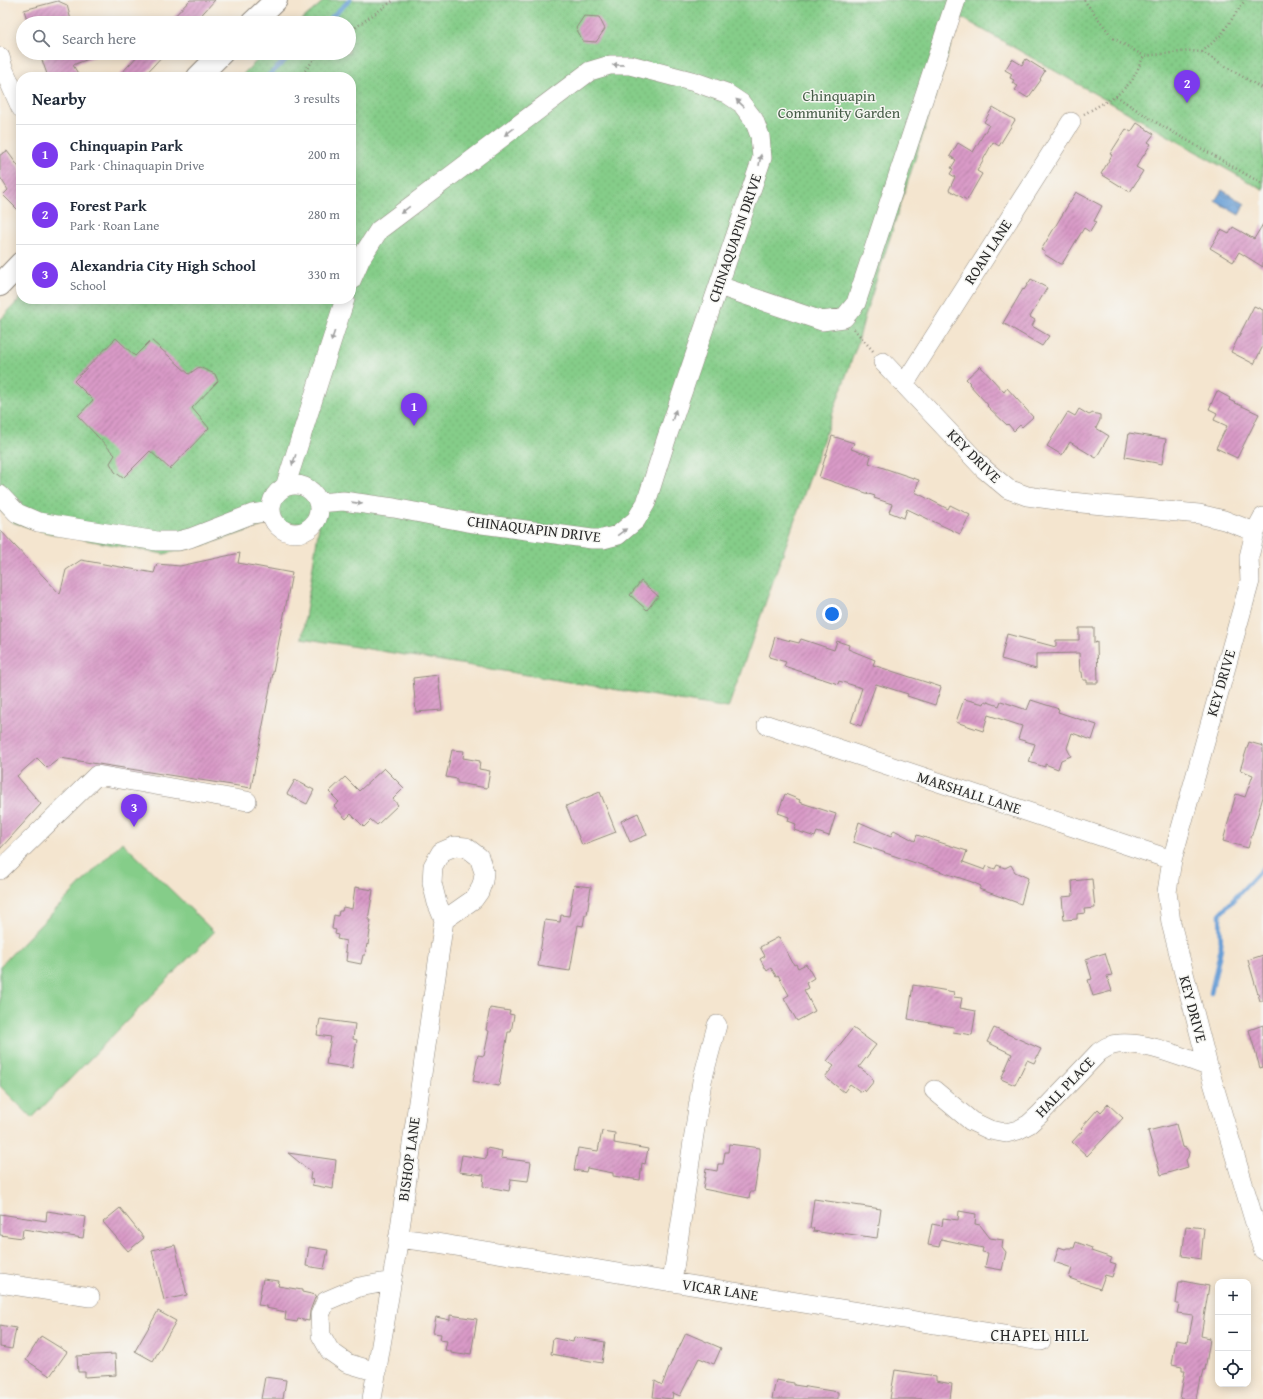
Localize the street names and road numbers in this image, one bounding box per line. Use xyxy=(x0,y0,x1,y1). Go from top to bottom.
street label: CHINAQUAPIN DRIVE xyxy=(703,171,766,305)
street label: ROAN LANE xyxy=(959,215,1017,288)
street label: KEY DRIVE xyxy=(943,424,1006,488)
street label: CHINAQUAPIN DRIVE xyxy=(466,510,602,547)
street label: KEY DRIVE xyxy=(1201,647,1240,719)
street label: MARSHALL LANE xyxy=(914,766,1024,819)
street label: KEY DRIVE xyxy=(1174,973,1213,1045)
street label: HALL PLACE xyxy=(1030,1051,1099,1122)
street label: BISHOP LANE xyxy=(392,1115,425,1202)
street label: VICAR LANE xyxy=(680,1273,760,1306)

